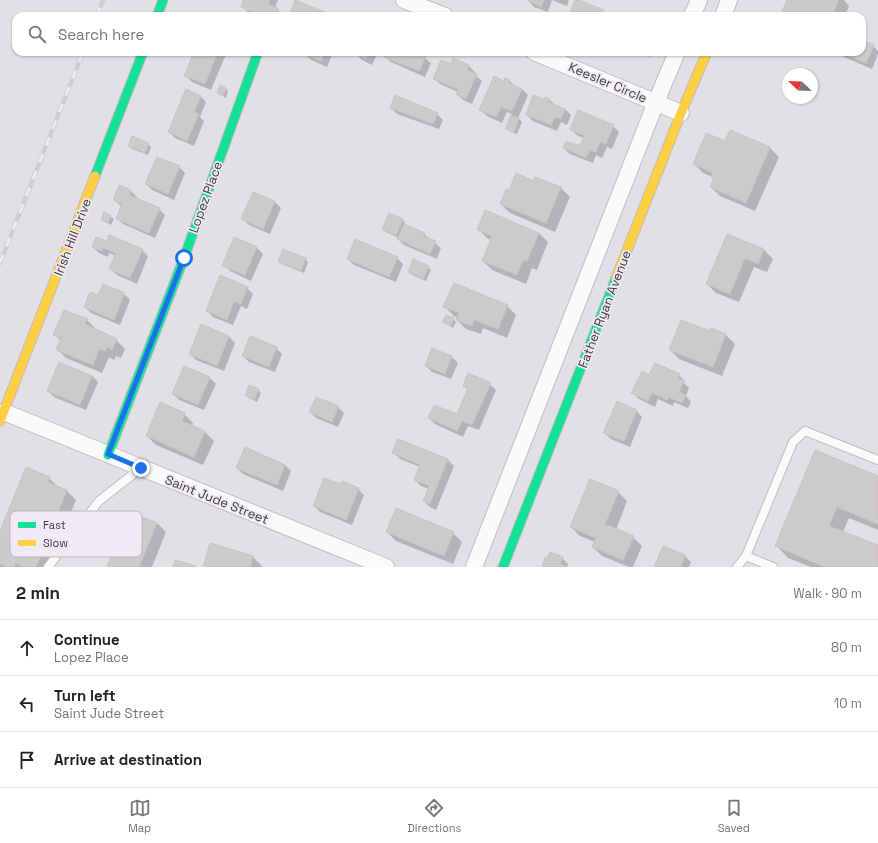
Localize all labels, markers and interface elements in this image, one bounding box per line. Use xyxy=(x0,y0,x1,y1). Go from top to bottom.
search box xyxy=(12,12,866,56)
icon: search xyxy=(26,23,48,45)
text: Search here xyxy=(58,25,144,44)
street label: Keesler Circle xyxy=(566,58,650,107)
north arrow xyxy=(782,68,818,104)
street label: Lopez Place xyxy=(185,159,226,235)
street label: Irish Hill Drive xyxy=(50,196,95,279)
street label: Father Ryan Avenue xyxy=(574,248,635,370)
route start xyxy=(175,249,193,267)
route end xyxy=(132,459,150,477)
street label: Saint Jude Street xyxy=(163,471,271,528)
legend xyxy=(10,511,142,557)
text: Fast xyxy=(43,518,66,532)
text: Slow xyxy=(43,536,68,550)
text: 2 min xyxy=(16,582,60,604)
text: Walk · 90 m xyxy=(793,585,862,602)
text: Continue xyxy=(54,630,120,649)
icon: ahead xyxy=(16,637,38,659)
text: 80 m xyxy=(831,639,862,656)
text: Lopez Place xyxy=(54,649,129,666)
text: Turn left xyxy=(54,686,116,705)
icon: left xyxy=(16,693,38,715)
text: 10 m xyxy=(834,695,862,712)
text: Saint Jude Street xyxy=(54,705,164,722)
icon: arrive xyxy=(16,749,38,771)
text: Arrive at destination xyxy=(54,750,202,769)
tab: Map xyxy=(128,797,151,835)
tab: Directions xyxy=(407,797,461,835)
tab: Saved xyxy=(718,797,750,835)

